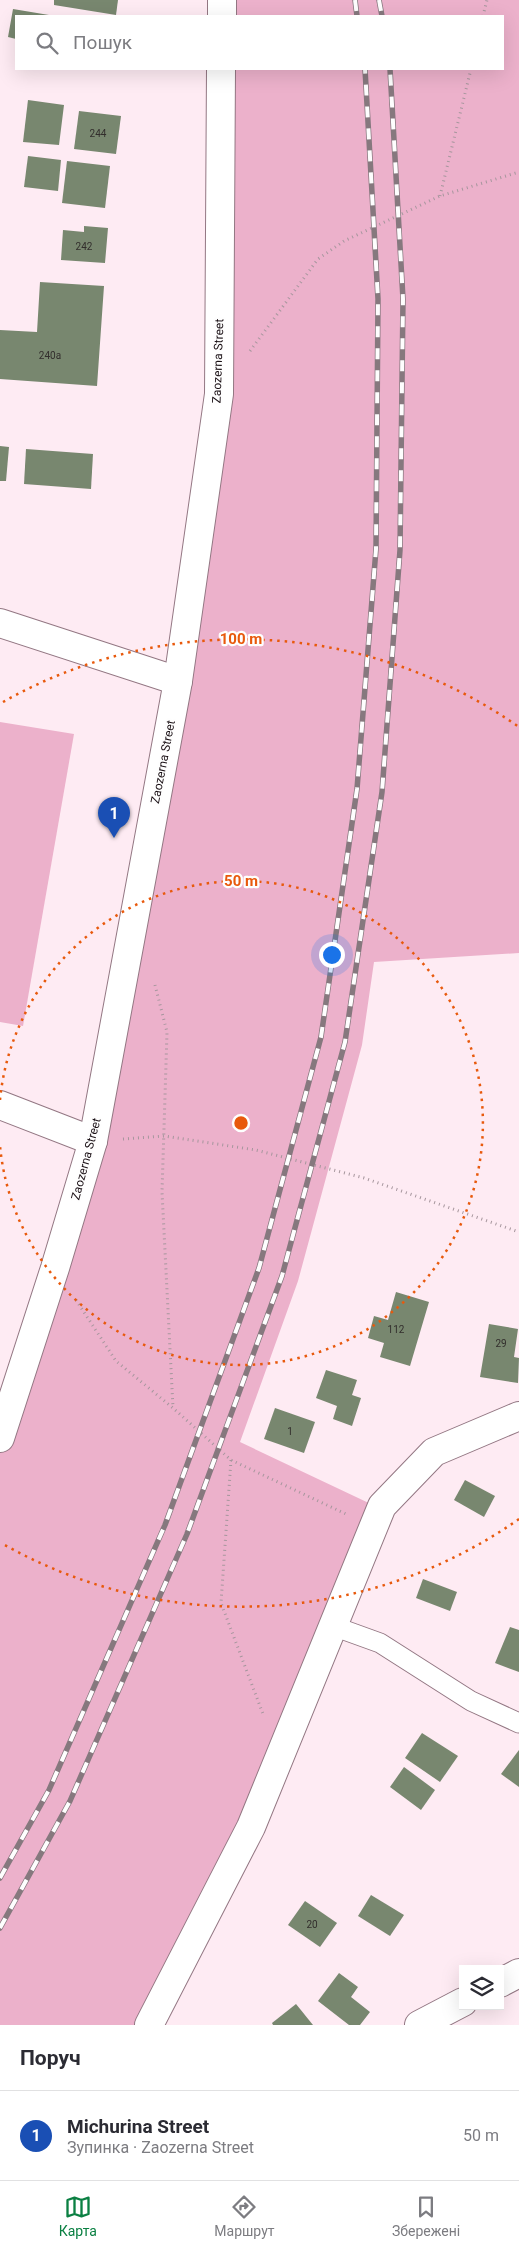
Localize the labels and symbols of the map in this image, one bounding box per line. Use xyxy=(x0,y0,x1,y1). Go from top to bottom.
house number: 244 xyxy=(90,128,107,139)
house number: 242 xyxy=(76,241,93,252)
street label: Zaozerna Street xyxy=(210,318,226,403)
house number: 240а xyxy=(39,350,61,361)
text: 100 m xyxy=(220,630,262,648)
street label: Zaozerna Street xyxy=(148,719,178,805)
pin: 1 xyxy=(98,797,130,838)
text: 50 m xyxy=(224,872,258,890)
your location xyxy=(319,942,345,968)
centre of rings xyxy=(232,1114,250,1132)
street label: Zaozerna Street xyxy=(68,1116,104,1202)
house number: 112 xyxy=(388,1324,405,1335)
house number: 29 xyxy=(495,1338,507,1349)
house number: 1 xyxy=(287,1426,293,1437)
house number: 20 xyxy=(306,1919,318,1930)

